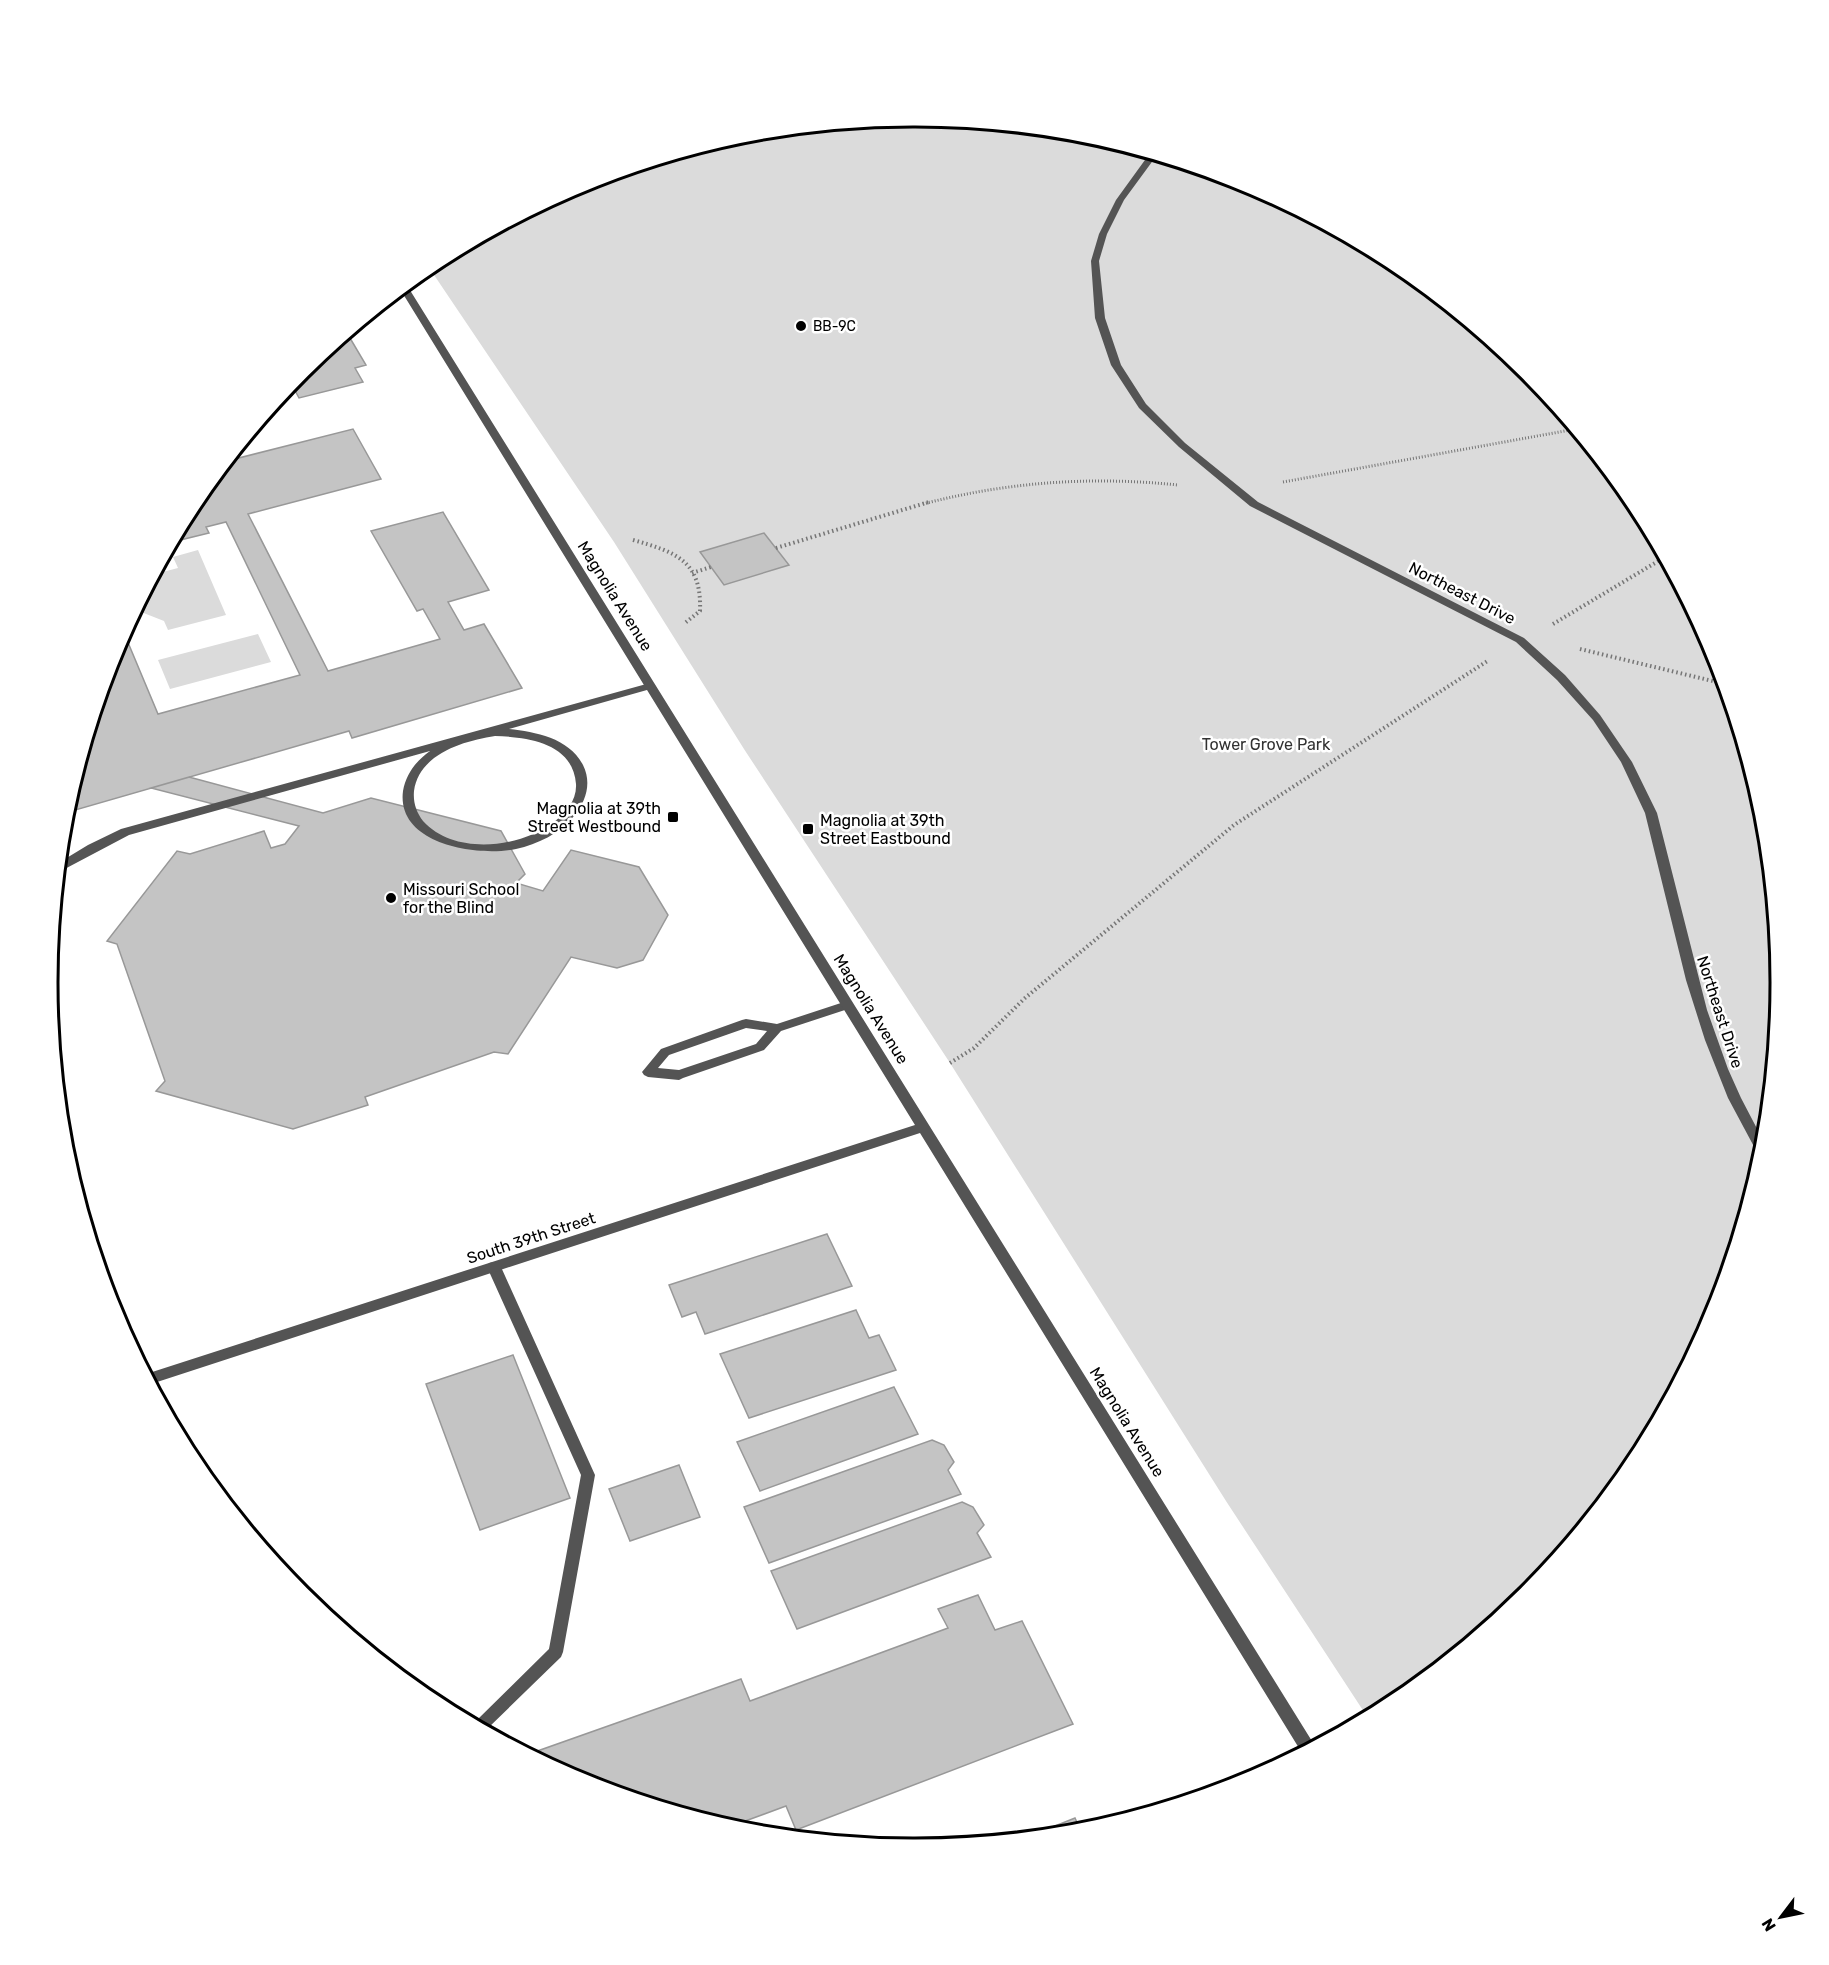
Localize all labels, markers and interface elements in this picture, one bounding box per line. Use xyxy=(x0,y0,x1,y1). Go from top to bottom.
place label: BB-9C xyxy=(813,318,856,335)
marker: BB-9C xyxy=(794,319,808,333)
street label: Magnolia Avenue xyxy=(574,537,656,655)
street label: Northeast Drive xyxy=(1406,558,1518,628)
park label: Tower Grove Park xyxy=(1202,735,1331,754)
place label: Magnolia at 39th Street Westbound xyxy=(528,799,661,836)
marker: Magnolia at 39th Street Westbound xyxy=(666,810,680,824)
place label: Magnolia at 39th Street Eastbound xyxy=(820,811,951,848)
marker: Magnolia at 39th Street Eastbound xyxy=(801,822,815,836)
place label: Missouri School for the Blind xyxy=(403,880,519,917)
marker: Missouri School for the Blind xyxy=(384,891,398,905)
street label: Magnolia Avenue xyxy=(830,950,912,1068)
street label: Northeast Drive xyxy=(1693,953,1747,1071)
street label: South 39th Street xyxy=(464,1208,598,1268)
street label: Magnolia Avenue xyxy=(1086,1363,1168,1481)
north arrow xyxy=(1751,1887,1811,1947)
text: N xyxy=(1758,1915,1780,1935)

